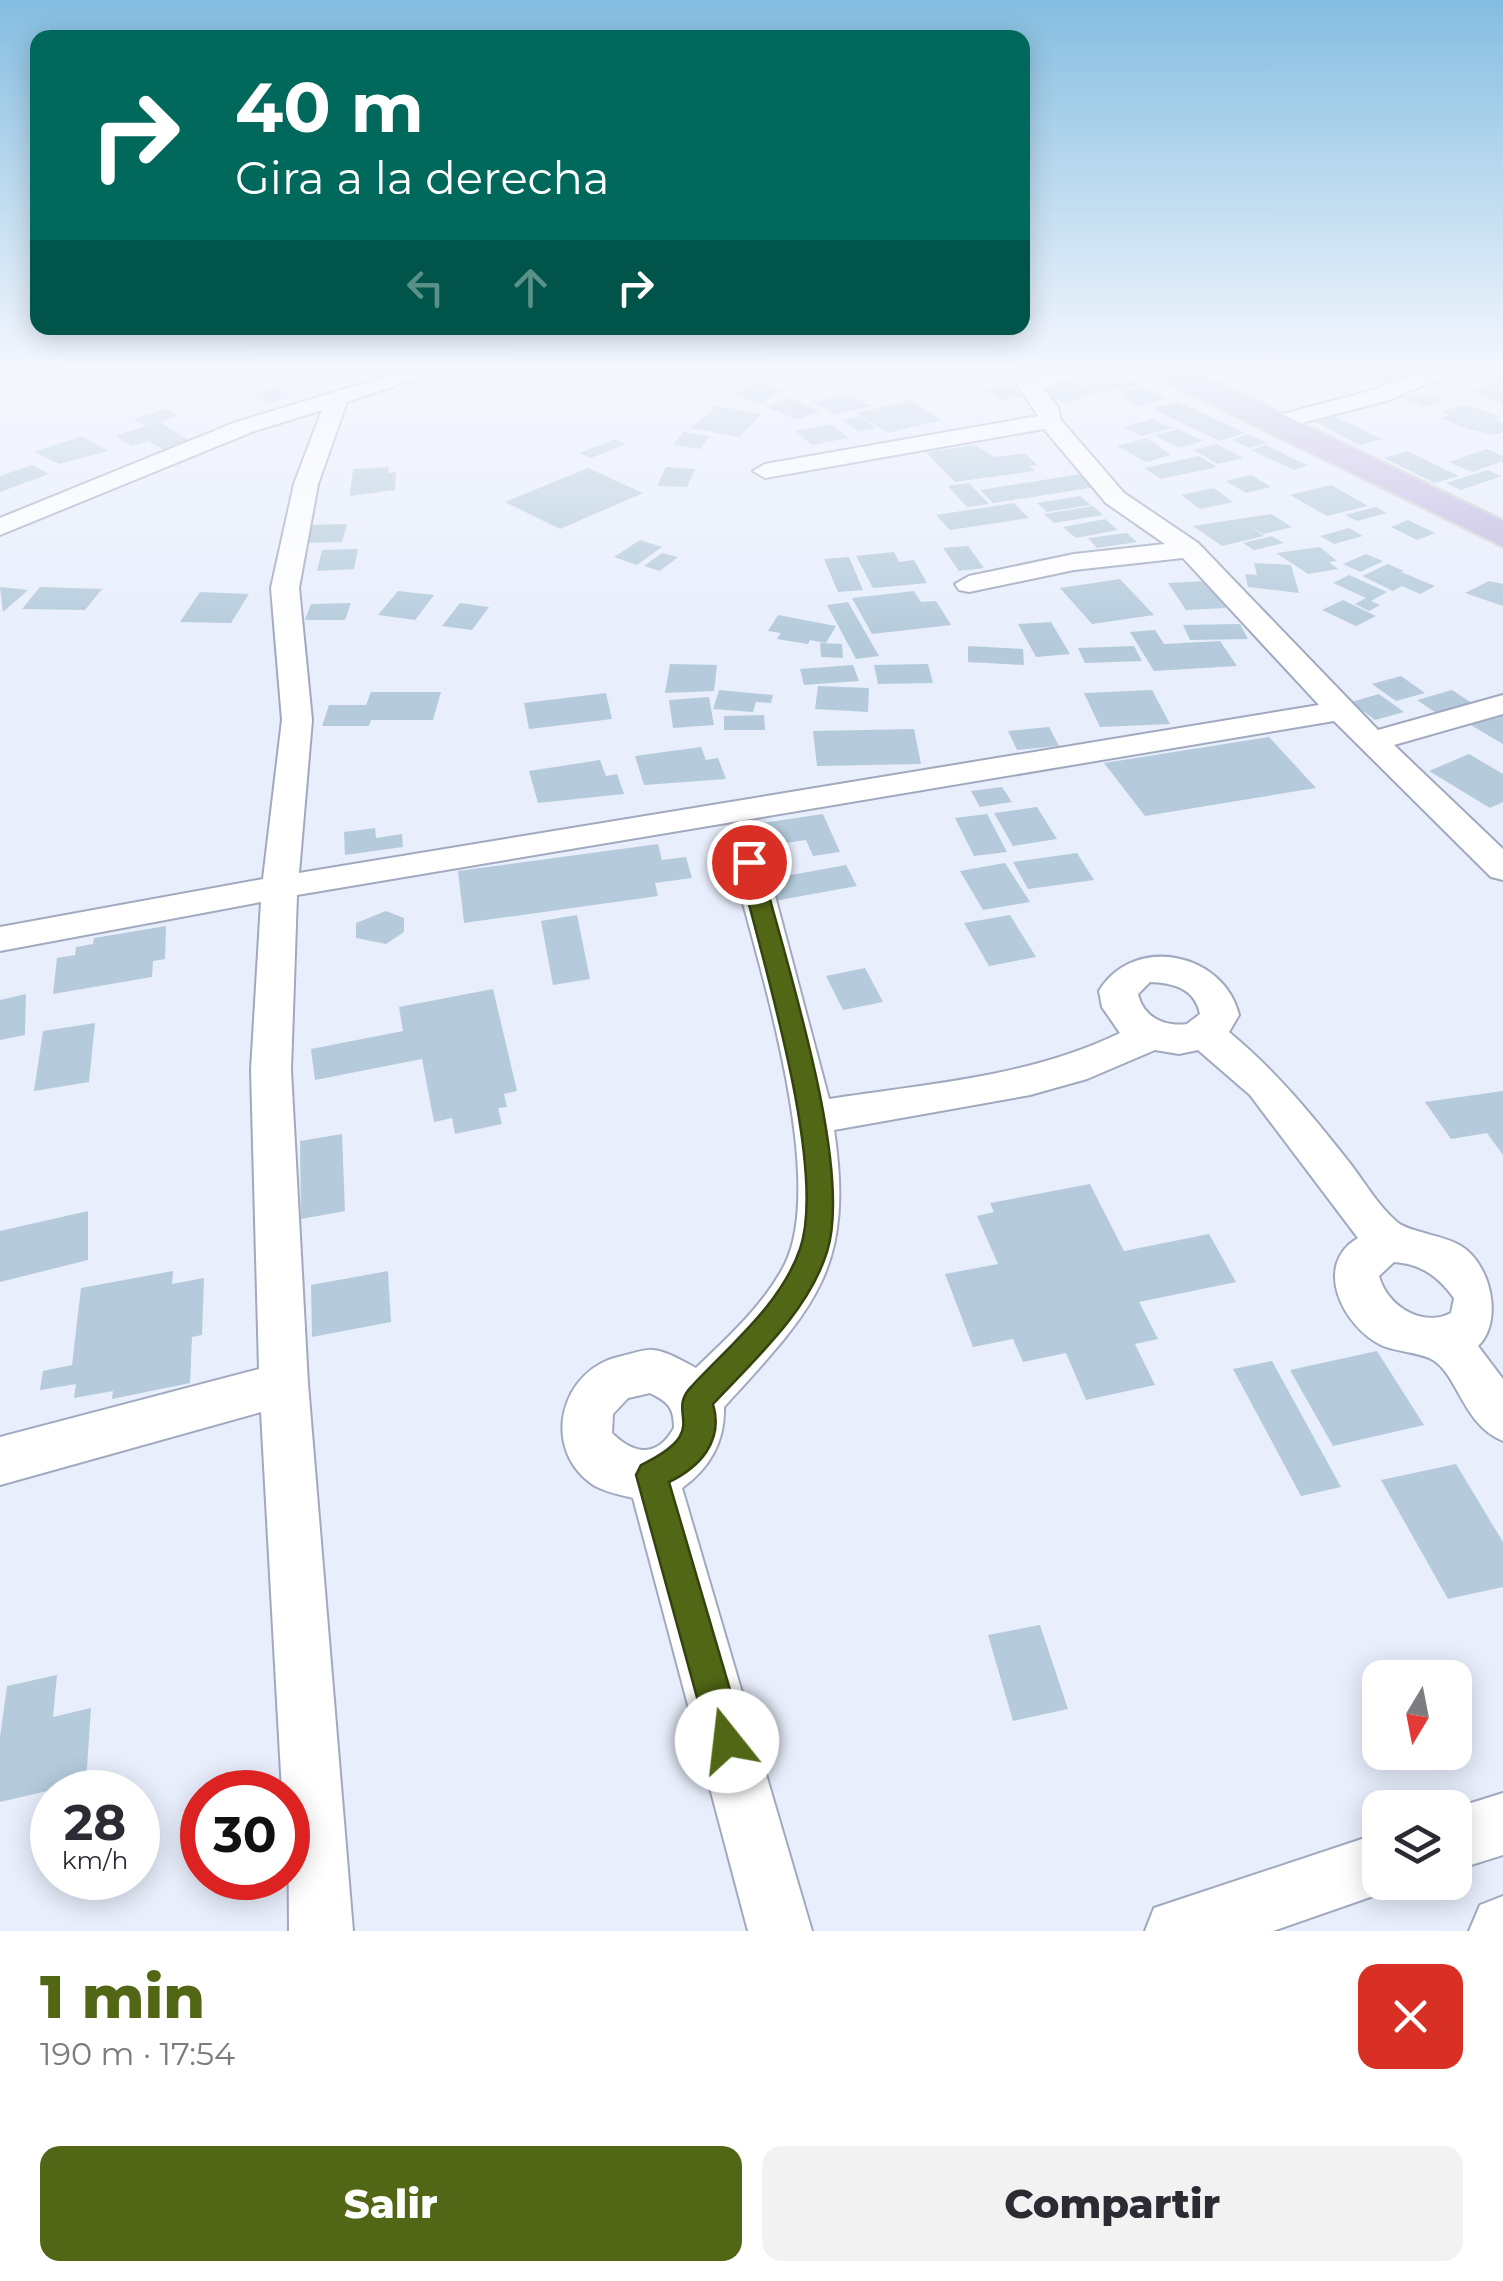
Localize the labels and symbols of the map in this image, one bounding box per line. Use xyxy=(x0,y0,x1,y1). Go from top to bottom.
pin xyxy=(707,820,792,905)
north arrow xyxy=(1362,1660,1472,1770)
position arrow xyxy=(675,1689,779,1793)
speed limit sign: 30 xyxy=(180,1770,310,1900)

